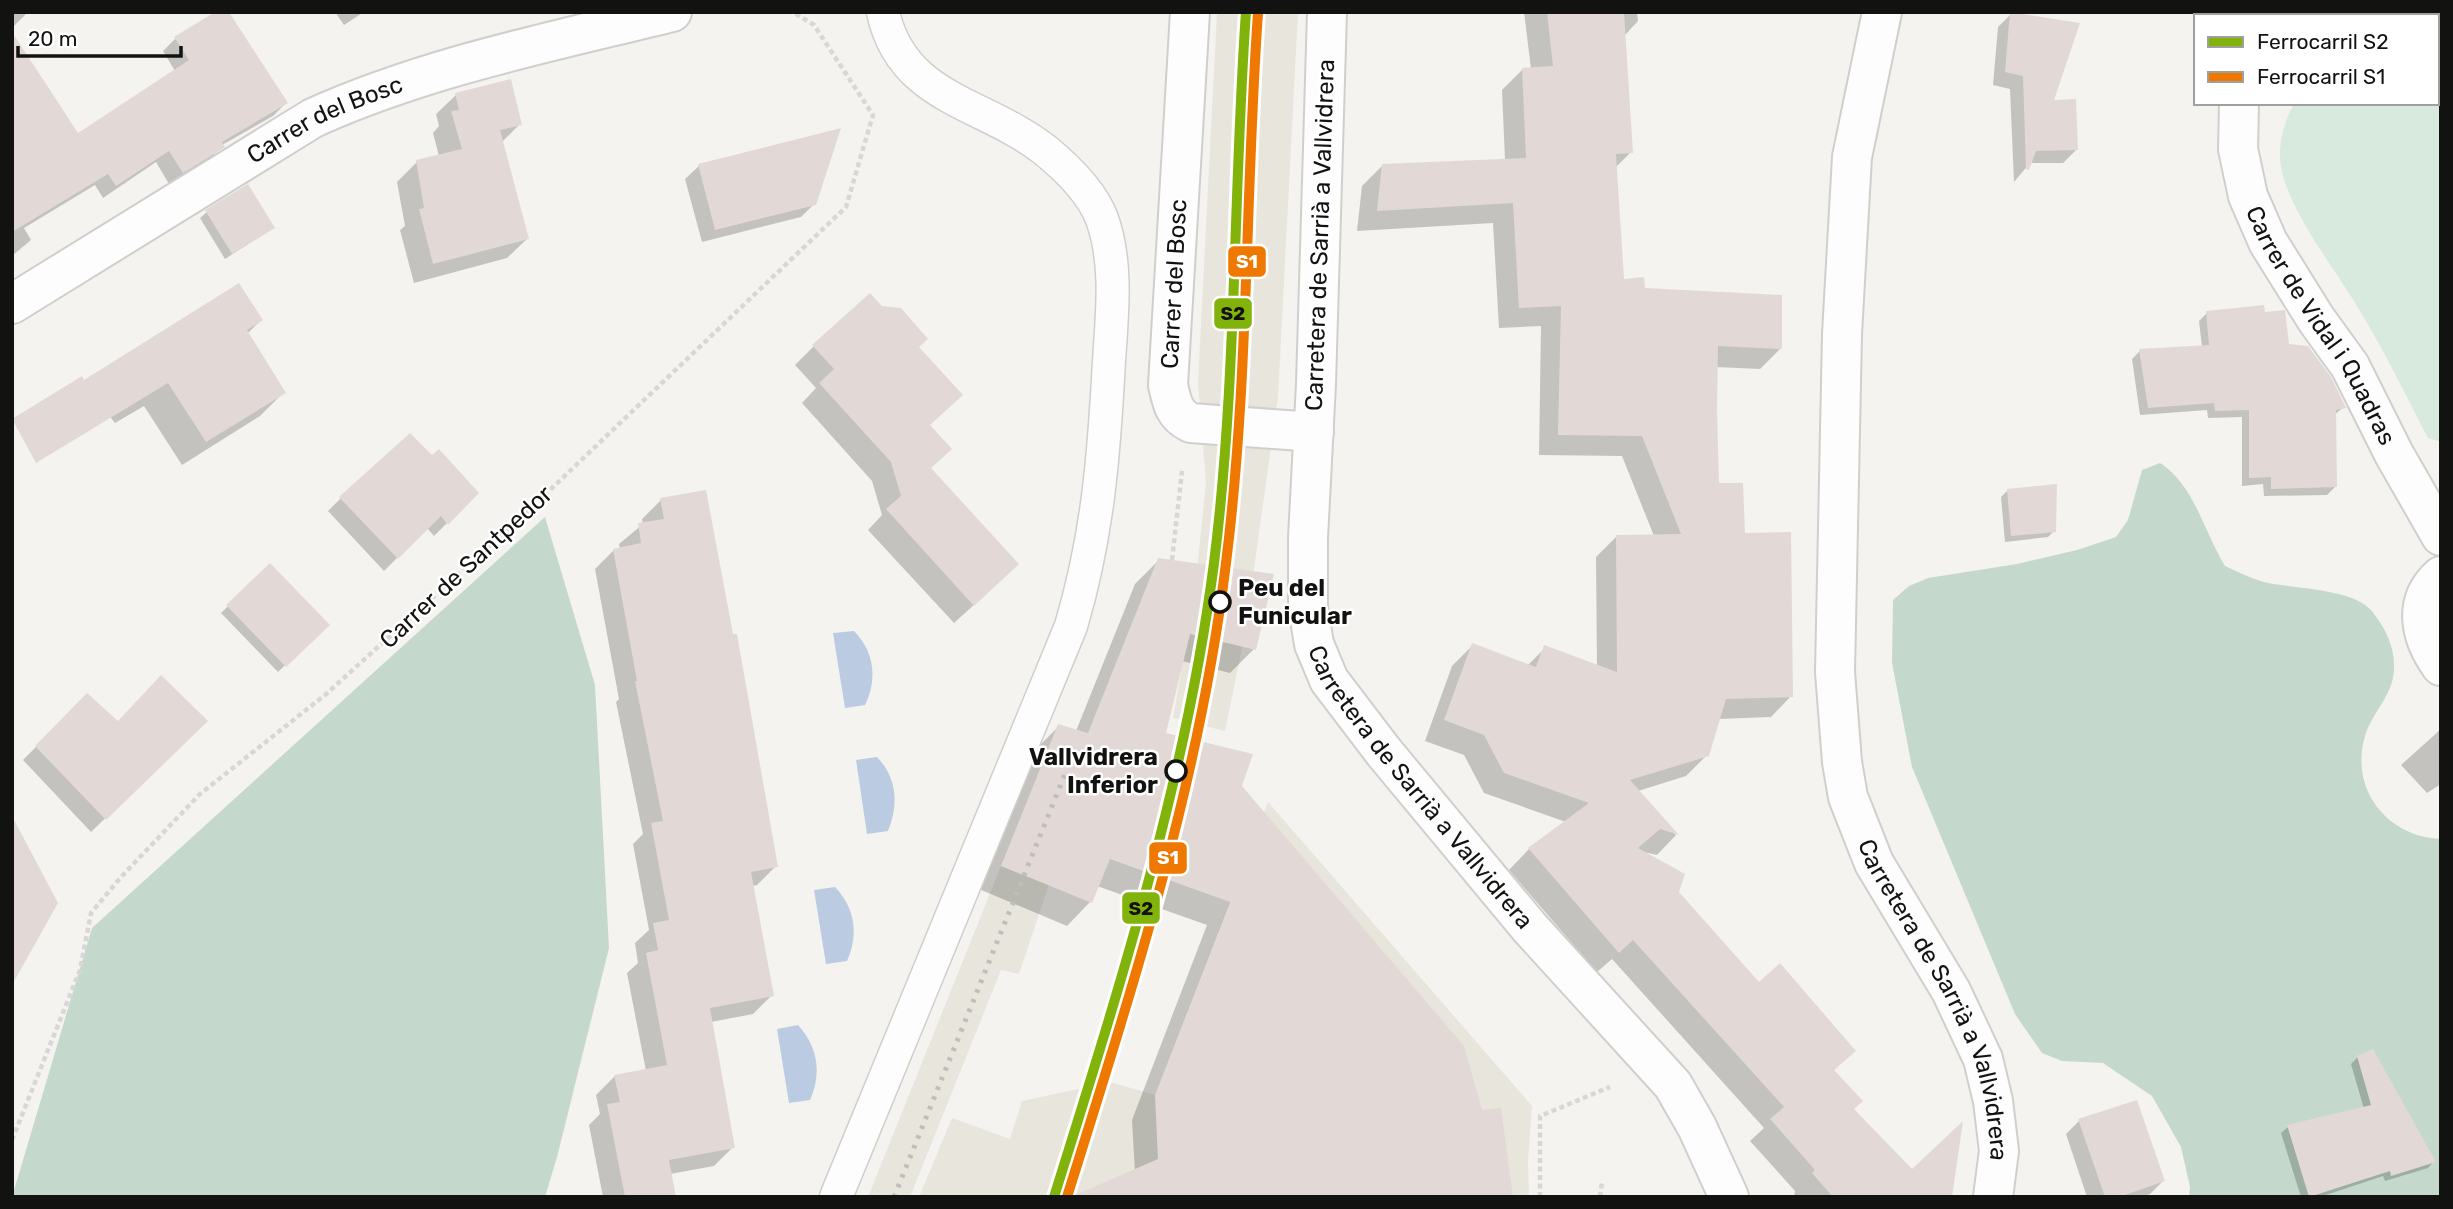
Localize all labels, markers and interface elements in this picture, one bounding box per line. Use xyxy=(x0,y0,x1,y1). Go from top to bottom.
scale bar xyxy=(18,14,180,58)
legend xyxy=(2194,14,2439,105)
text: 20 m xyxy=(28,26,77,51)
text: Ferrocarril S2 xyxy=(2257,29,2388,54)
street label: Carretera de Sarrià a Vallvidrera xyxy=(1300,59,1340,411)
text: Ferrocarril S1 xyxy=(2257,64,2385,89)
street label: Carrer del Bosc xyxy=(242,70,406,169)
street label: Carrer del Bosc xyxy=(1156,198,1192,370)
street label: Carrer de Vidal i Quadras xyxy=(2240,202,2401,450)
line badge: S1 xyxy=(1227,245,1267,278)
text: S1 xyxy=(1236,250,1258,273)
line badge: S2 xyxy=(1213,297,1253,330)
text: S2 xyxy=(1221,302,1245,325)
street label: Carrer de Santpedor xyxy=(374,480,558,654)
place label: Peu del Funicular xyxy=(1238,574,1352,630)
marker: Peu del Funicular xyxy=(1209,591,1231,613)
street label: Carretera de Sarrià a Vallvidrera xyxy=(1302,641,1539,935)
place label: Vallvidrera Inferior xyxy=(1029,743,1158,799)
marker: Vallvidrera Inferior xyxy=(1165,760,1187,782)
street label: Carretera de Sarrià a Vallvidrera xyxy=(1852,835,2013,1163)
line badge: S1 xyxy=(1148,841,1188,875)
text: S1 xyxy=(1157,846,1179,869)
line badge: S2 xyxy=(1121,891,1161,925)
text: S2 xyxy=(1129,897,1153,920)

